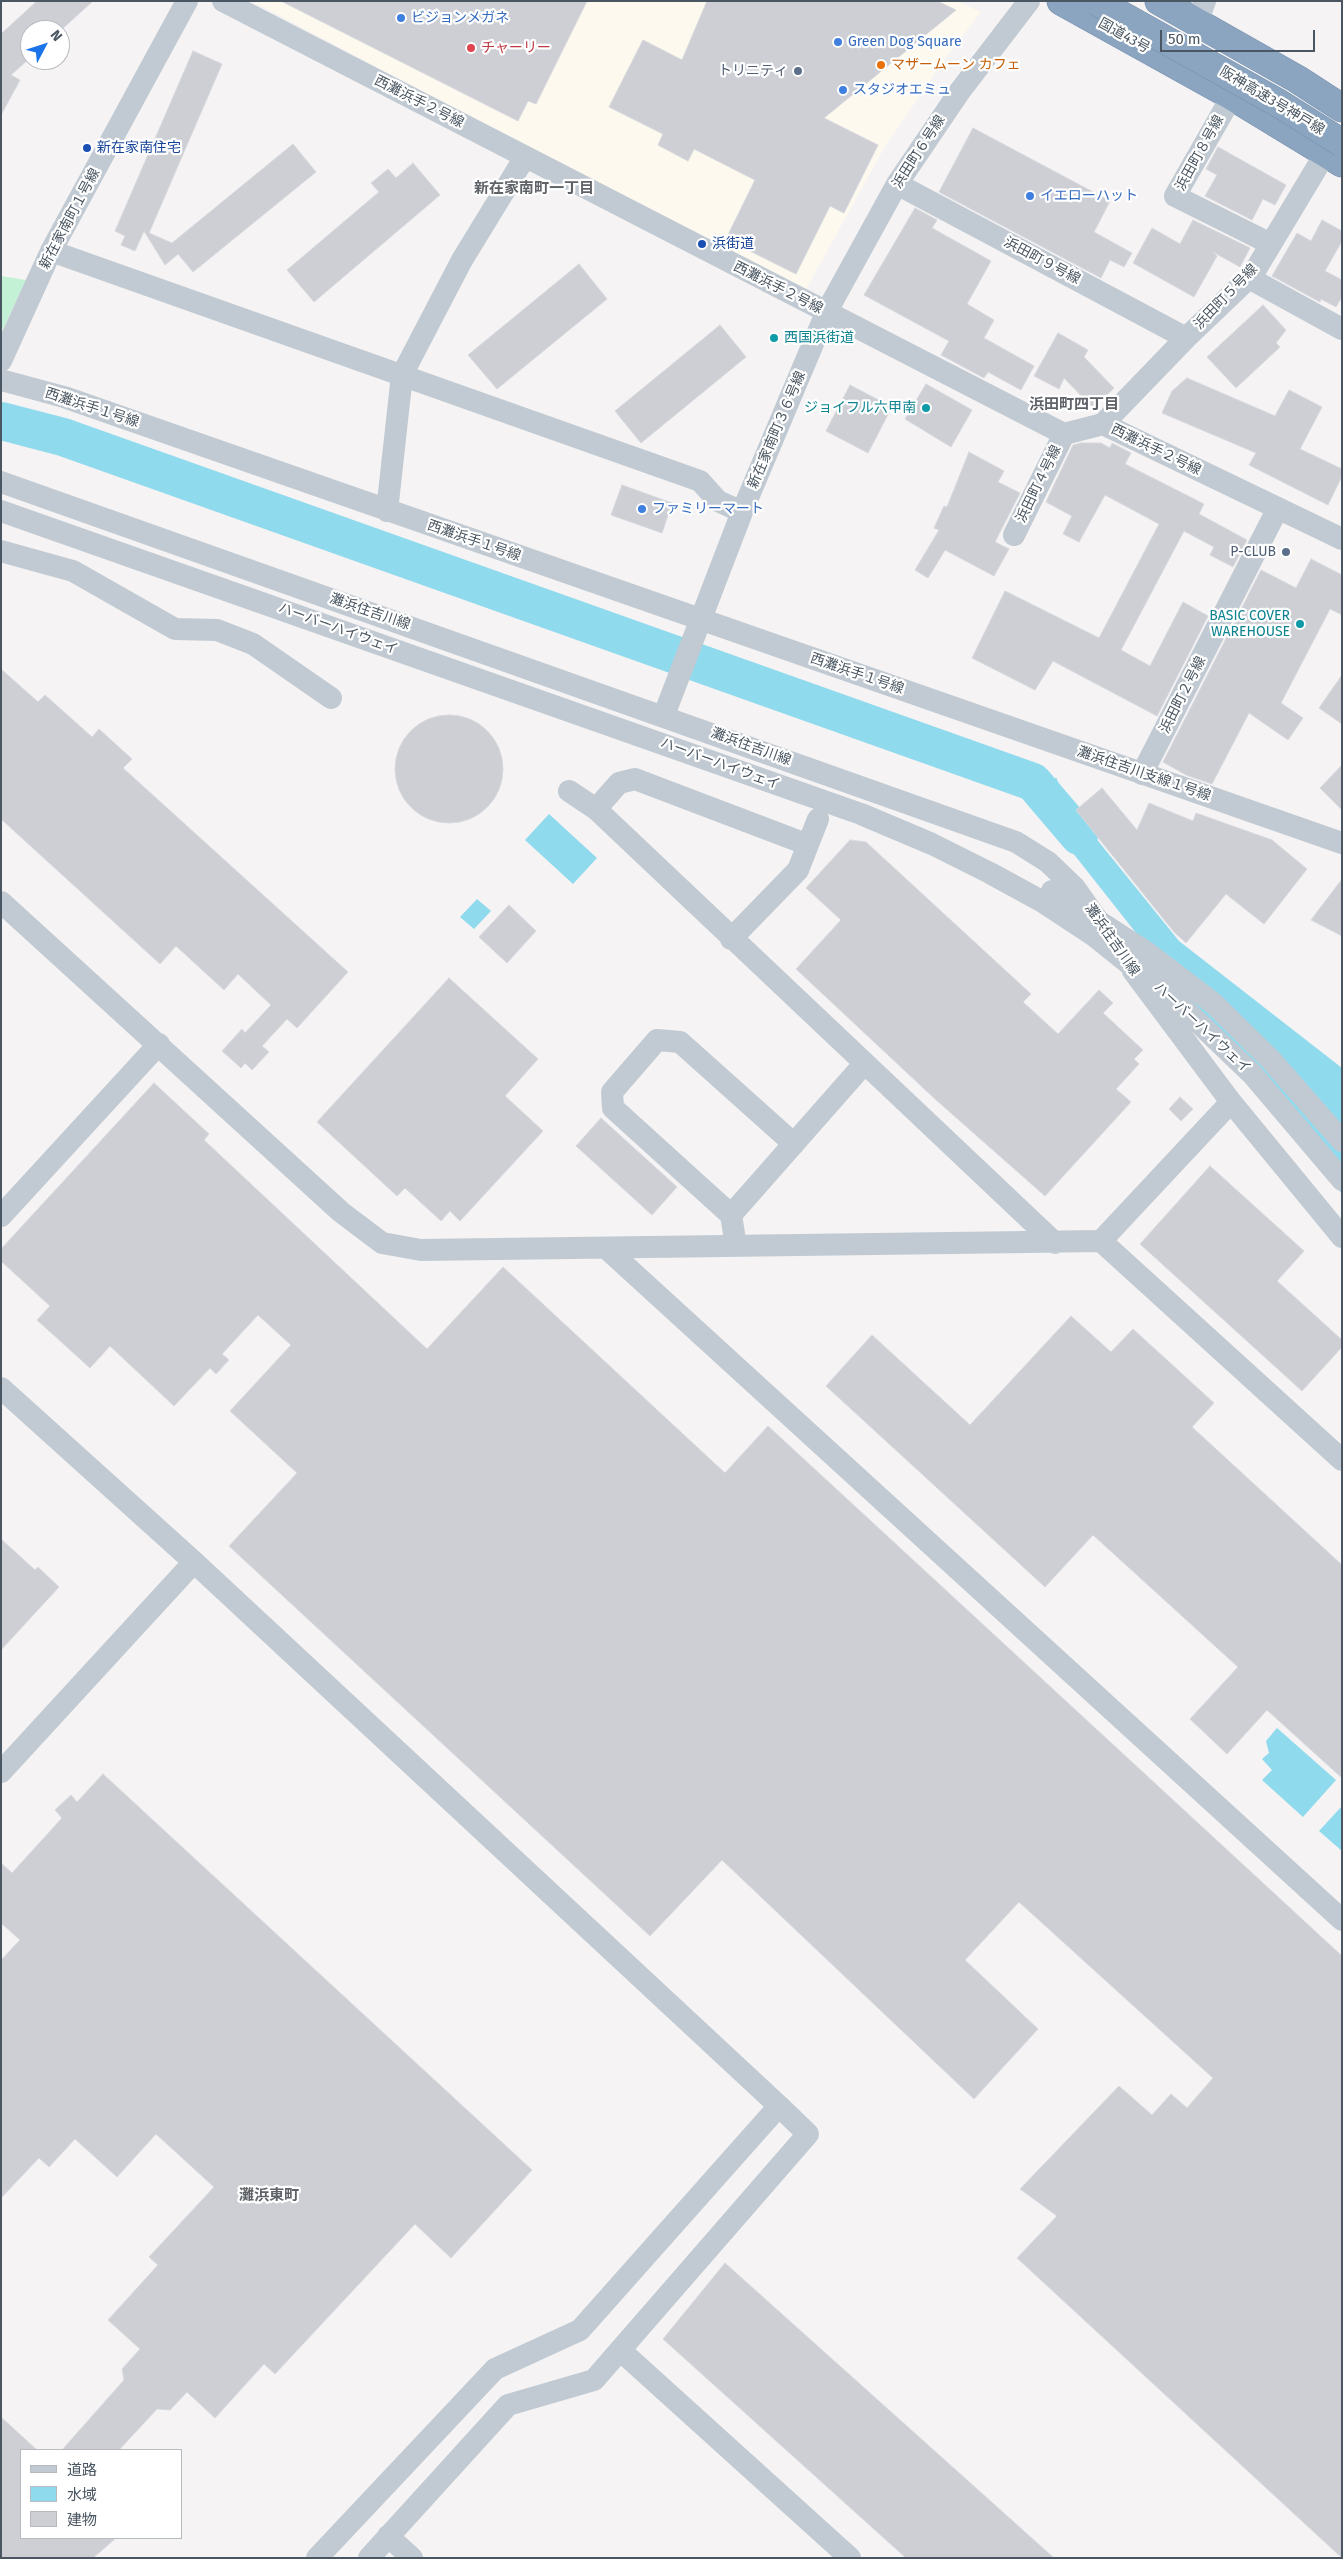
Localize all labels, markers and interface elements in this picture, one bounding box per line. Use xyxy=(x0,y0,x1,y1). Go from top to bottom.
place label: ビジョンメガネ xyxy=(411,10,509,26)
marker: ビジョンメガネ xyxy=(395,12,407,24)
street label: 国道43号 xyxy=(1095,15,1153,57)
north arrow xyxy=(20,20,70,70)
scale bar xyxy=(1163,20,1318,52)
text: N xyxy=(47,27,66,45)
text: 50 m xyxy=(1168,30,1201,48)
place label: Green Dog Square xyxy=(848,34,962,50)
marker: Green Dog Square xyxy=(832,36,844,48)
place label: チャーリー xyxy=(481,40,551,56)
marker: チャーリー xyxy=(465,42,477,54)
place label: マザームーン カフェ xyxy=(891,57,1021,73)
marker: マザームーン カフェ xyxy=(875,59,887,71)
place label: トリニティ xyxy=(718,63,788,79)
street label: 阪神高速3号神戸線 xyxy=(1217,63,1327,139)
marker: トリニティ xyxy=(792,65,804,77)
street label: 西灘浜手２号線 xyxy=(372,72,466,132)
place label: スタジオエミュ xyxy=(853,82,951,98)
marker: スタジオエミュ xyxy=(837,84,849,96)
street label: 浜田町６号線 xyxy=(889,112,949,192)
street label: 浜田町８号線 xyxy=(1172,112,1228,194)
place label: 新在家南住宅 xyxy=(97,140,181,156)
marker: 新在家南住宅 xyxy=(81,142,93,154)
street label: 新在家南町１号線 xyxy=(36,166,104,272)
district label: 新在家南町一丁目 xyxy=(474,180,594,198)
place label: イエローハット xyxy=(1040,188,1138,204)
marker: イエローハット xyxy=(1024,190,1036,202)
street label: 浜田町９号線 xyxy=(1001,234,1083,288)
place label: 浜街道 xyxy=(712,236,754,252)
marker: 浜街道 xyxy=(696,238,708,250)
street label: 西灘浜手２号線 xyxy=(731,258,825,318)
street label: 浜田町５号線 xyxy=(1191,261,1261,333)
place label: 西国浜街道 xyxy=(784,330,854,346)
marker: 西国浜街道 xyxy=(768,332,780,344)
street label: 新在家南町３６号線 xyxy=(745,369,809,491)
street label: 西灘浜手１号線 xyxy=(43,385,141,431)
district label: 浜田町四丁目 xyxy=(1029,396,1119,414)
place label: ジョイフル六甲南 xyxy=(804,400,916,416)
marker: ジョイフル六甲南 xyxy=(920,402,932,414)
street label: 西灘浜手２号線 xyxy=(1108,421,1204,479)
street label: 浜田町４号線 xyxy=(1013,443,1065,525)
place label: ファミリーマート xyxy=(652,501,764,517)
marker: ファミリーマート xyxy=(636,503,648,515)
street label: 西灘浜手１号線 xyxy=(425,517,523,565)
place label: P-CLUB xyxy=(1230,544,1276,560)
marker: P-CLUB xyxy=(1280,546,1292,558)
street label: 灘浜住吉川線 xyxy=(328,590,412,634)
street label: ハーバーハイウェイ xyxy=(276,600,400,658)
place label: BASIC COVER WAREHOUSE xyxy=(1209,608,1290,640)
marker: BASIC COVER WAREHOUSE xyxy=(1294,618,1306,630)
street label: 西灘浜手１号線 xyxy=(808,650,906,698)
street label: 浜田町２号線 xyxy=(1156,654,1210,736)
street label: 灘浜住吉川線 xyxy=(709,725,793,769)
street label: ハーバーハイウェイ xyxy=(658,735,782,793)
street label: 灘浜住吉川支線１号線 xyxy=(1075,743,1213,805)
street label: 灘浜住吉川線 xyxy=(1081,901,1143,979)
street label: ハーバーハイウェイ xyxy=(1150,979,1254,1077)
district label: 灘浜東町 xyxy=(239,2187,299,2205)
legend xyxy=(20,2449,182,2539)
text: 道路 xyxy=(67,2461,97,2479)
text: 水域 xyxy=(67,2486,97,2504)
text: 建物 xyxy=(67,2511,97,2529)

